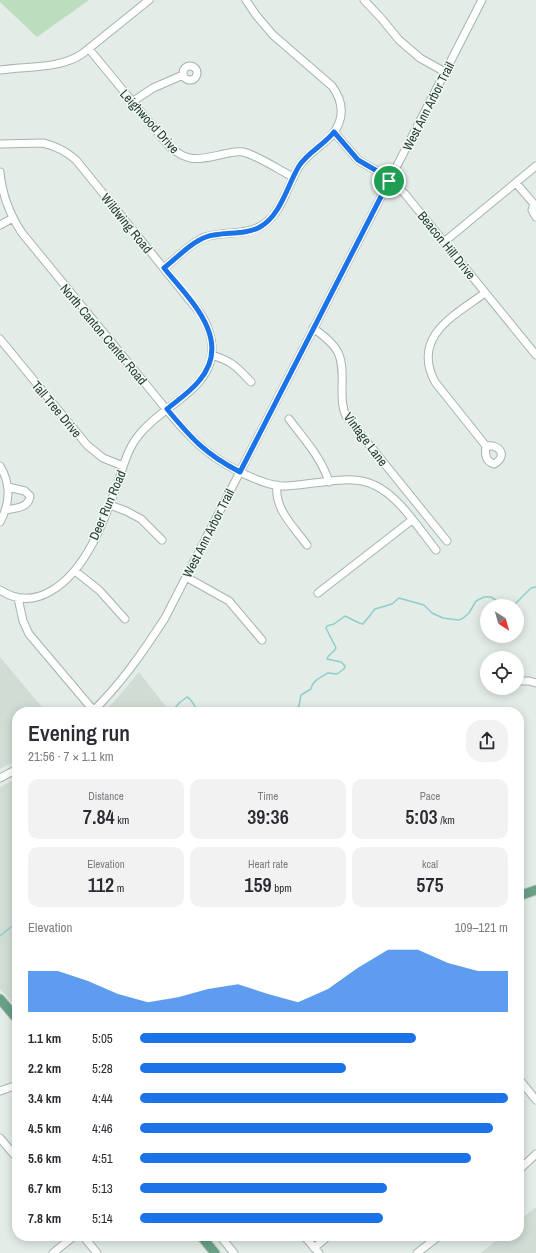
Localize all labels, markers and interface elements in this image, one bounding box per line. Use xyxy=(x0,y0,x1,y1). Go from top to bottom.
street label: West Ann Arbor Trail xyxy=(399,59,458,154)
street label: Leighwood Drive xyxy=(116,86,183,157)
pin xyxy=(372,164,406,198)
icon: arrive xyxy=(378,170,400,192)
street label: Wildwing Road xyxy=(97,190,156,257)
street label: Beacon Hill Drive xyxy=(414,208,479,283)
street label: North Canton Center Road xyxy=(56,280,151,388)
street label: Tall Tree Drive xyxy=(28,377,85,441)
street label: Vintage Lane xyxy=(340,409,391,470)
street label: Deer Run Road xyxy=(85,468,130,543)
street label: West Ann Arbor Trail xyxy=(179,486,238,581)
north arrow xyxy=(480,599,524,643)
map controls xyxy=(480,599,524,695)
button: locate xyxy=(480,651,524,695)
text: Evening run xyxy=(28,718,130,748)
button: share xyxy=(466,720,508,762)
text: 21:56 · 7 × 1.1 km xyxy=(28,748,114,765)
text: Distance xyxy=(88,789,124,803)
text: Time xyxy=(258,789,278,803)
text: Pace xyxy=(420,789,440,803)
text: 7.84 xyxy=(83,803,115,830)
text: 39:36 xyxy=(247,803,289,830)
text: 5:03 xyxy=(405,803,438,830)
text: km xyxy=(115,813,129,827)
text: /km xyxy=(438,813,455,827)
text: Elevation xyxy=(87,857,125,871)
text: Heart rate xyxy=(248,857,288,871)
text: kcal xyxy=(422,857,438,871)
text: 112 xyxy=(88,871,114,898)
text: 159 xyxy=(244,871,272,898)
text: 575 xyxy=(416,871,444,898)
text: m xyxy=(114,881,124,895)
text: bpm xyxy=(272,881,292,895)
text: Elevation xyxy=(28,919,72,936)
text: 109–121 m xyxy=(455,919,508,936)
text: 1.1 km xyxy=(28,1030,61,1047)
text: 5:05 xyxy=(92,1030,113,1047)
text: 2.2 km xyxy=(28,1060,61,1077)
text: 5:28 xyxy=(92,1060,113,1077)
text: 3.4 km xyxy=(28,1090,61,1107)
text: 4:44 xyxy=(92,1090,113,1107)
text: 4.5 km xyxy=(28,1120,61,1137)
text: 4:46 xyxy=(92,1120,113,1137)
text: 5.6 km xyxy=(28,1150,61,1167)
text: 4:51 xyxy=(92,1150,113,1167)
text: 6.7 km xyxy=(28,1180,61,1197)
text: 5:13 xyxy=(92,1180,113,1197)
text: 7.8 km xyxy=(28,1210,61,1227)
text: 5:14 xyxy=(92,1210,113,1227)

